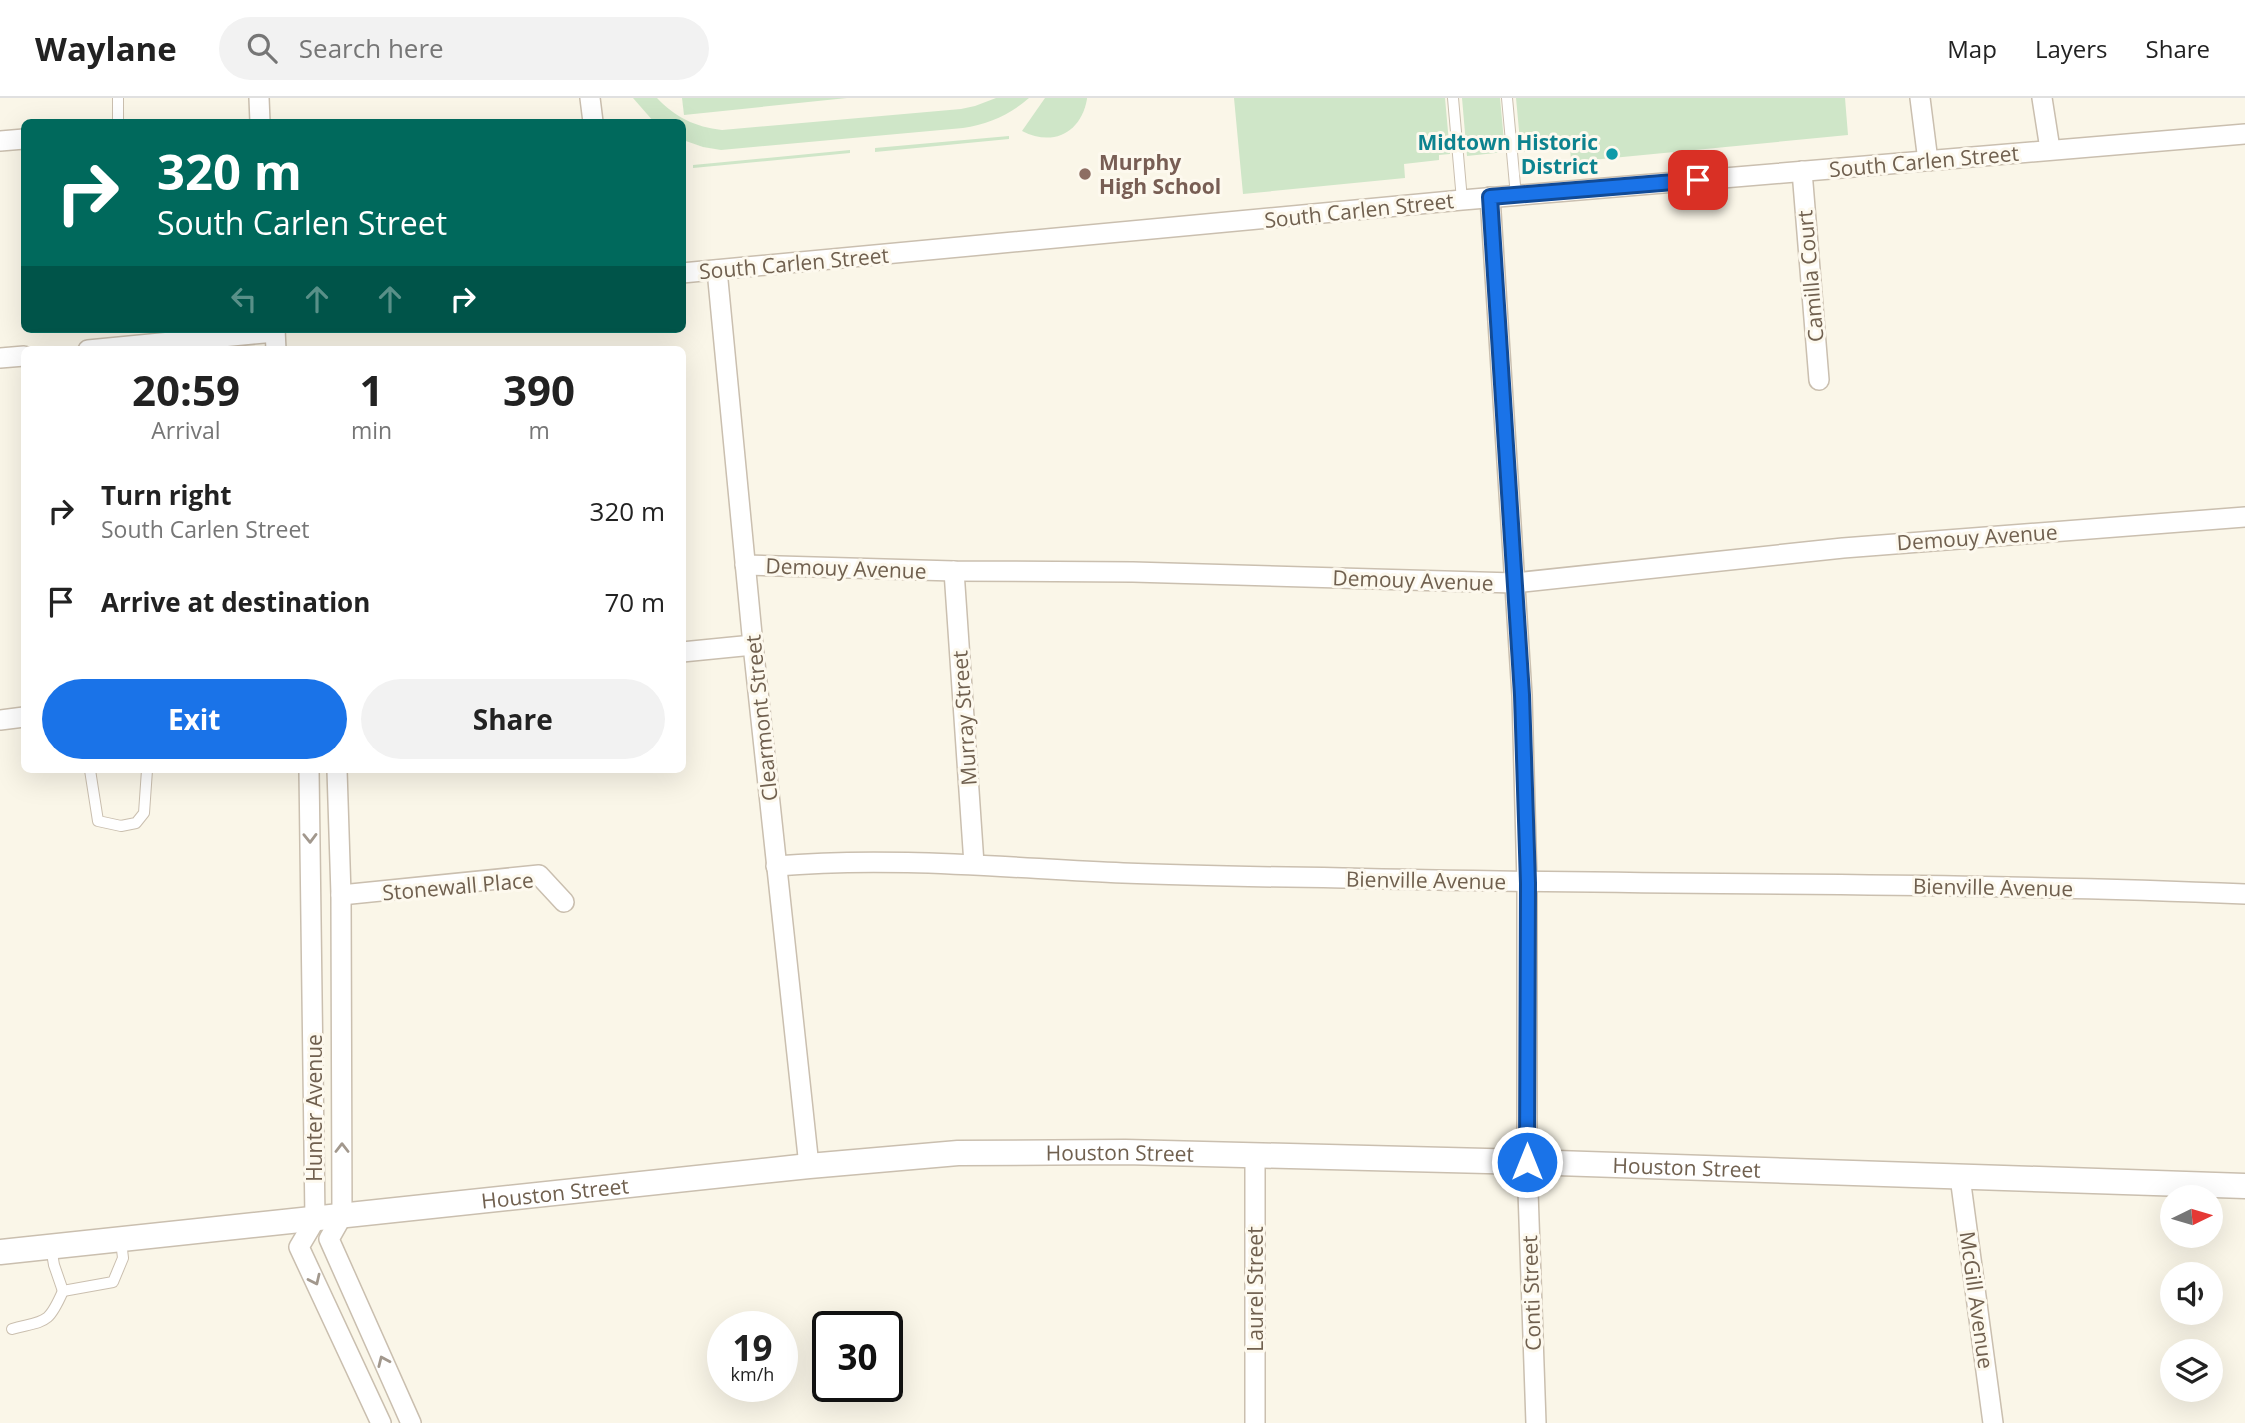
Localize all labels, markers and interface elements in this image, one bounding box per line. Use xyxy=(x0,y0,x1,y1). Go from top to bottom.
search box xyxy=(219,17,709,80)
text: Waylane xyxy=(35,26,177,71)
icon: search xyxy=(243,29,281,67)
text: Search here xyxy=(299,30,444,66)
text: Map xyxy=(1947,32,1997,65)
text: Layers xyxy=(2035,32,2108,65)
text: Share xyxy=(2146,32,2210,65)
place label: Midtown Historic District xyxy=(1417,128,1598,180)
text: 320 m xyxy=(157,138,302,204)
street label: South Carlen Street xyxy=(1828,139,2020,183)
marker: Midtown Historic District xyxy=(1604,146,1620,162)
icon: right xyxy=(42,147,133,238)
place label: Murphy High School xyxy=(1099,148,1221,200)
pin xyxy=(1668,150,1728,210)
icon: arrive xyxy=(1679,161,1717,199)
marker: Murphy High School xyxy=(1077,166,1093,182)
street label: South Carlen Street xyxy=(1263,186,1455,234)
text: South Carlen Street xyxy=(157,201,447,244)
street label: Camilla Court xyxy=(1790,209,1830,343)
street label: South Carlen Street xyxy=(698,241,890,285)
icon: left xyxy=(225,280,263,318)
icon: ahead xyxy=(298,280,336,318)
icon: ahead xyxy=(371,280,409,318)
icon: right xyxy=(444,280,482,318)
text: 20:59 xyxy=(132,361,240,418)
text: 1 xyxy=(359,361,384,418)
text: 390 xyxy=(503,361,575,418)
text: Arrival xyxy=(151,414,221,446)
text: min xyxy=(351,414,392,446)
text: m xyxy=(528,414,550,446)
text: Turn right xyxy=(101,477,232,513)
icon: right xyxy=(42,492,80,530)
text: 320 m xyxy=(590,493,665,529)
text: South Carlen Street xyxy=(101,513,310,545)
street label: Demouy Avenue xyxy=(1896,517,2058,557)
street label: Demouy Avenue xyxy=(765,551,927,585)
street label: Demouy Avenue xyxy=(1332,563,1494,597)
icon: arrive xyxy=(42,583,80,621)
text: Arrive at destination xyxy=(101,584,370,620)
text: 70 m xyxy=(604,584,665,620)
street label: Clearmont Street xyxy=(738,633,784,803)
street label: Murray Street xyxy=(945,650,983,786)
button: Exit xyxy=(42,679,347,759)
button: Share xyxy=(361,679,665,759)
one-way arrow xyxy=(303,833,318,844)
street label: Stonewall Place xyxy=(381,865,535,907)
street label: Bienville Avenue xyxy=(1346,865,1506,895)
street label: Bienville Avenue xyxy=(1913,872,2073,902)
street label: Hunter Avenue xyxy=(300,1034,328,1182)
position arrow xyxy=(1490,1125,1564,1199)
street label: Houston Street xyxy=(1046,1138,1194,1168)
one-way arrow xyxy=(334,1142,350,1153)
street label: Houston Street xyxy=(1612,1151,1761,1184)
street label: Houston Street xyxy=(480,1171,630,1215)
north arrow xyxy=(2160,1185,2222,1248)
map controls xyxy=(2160,1185,2223,1402)
street label: Laurel Street xyxy=(1241,1226,1269,1352)
street label: McGill Avenue xyxy=(1953,1229,2001,1371)
street label: Conti Street xyxy=(1515,1235,1547,1351)
button: sound xyxy=(2160,1262,2223,1325)
one-way arrow xyxy=(307,1273,321,1285)
speed limit sign: 30 xyxy=(812,1311,903,1402)
text: 19 xyxy=(732,1324,773,1371)
button: layers xyxy=(2160,1339,2223,1402)
one-way arrow xyxy=(377,1355,391,1368)
text: km/h xyxy=(731,1362,774,1386)

